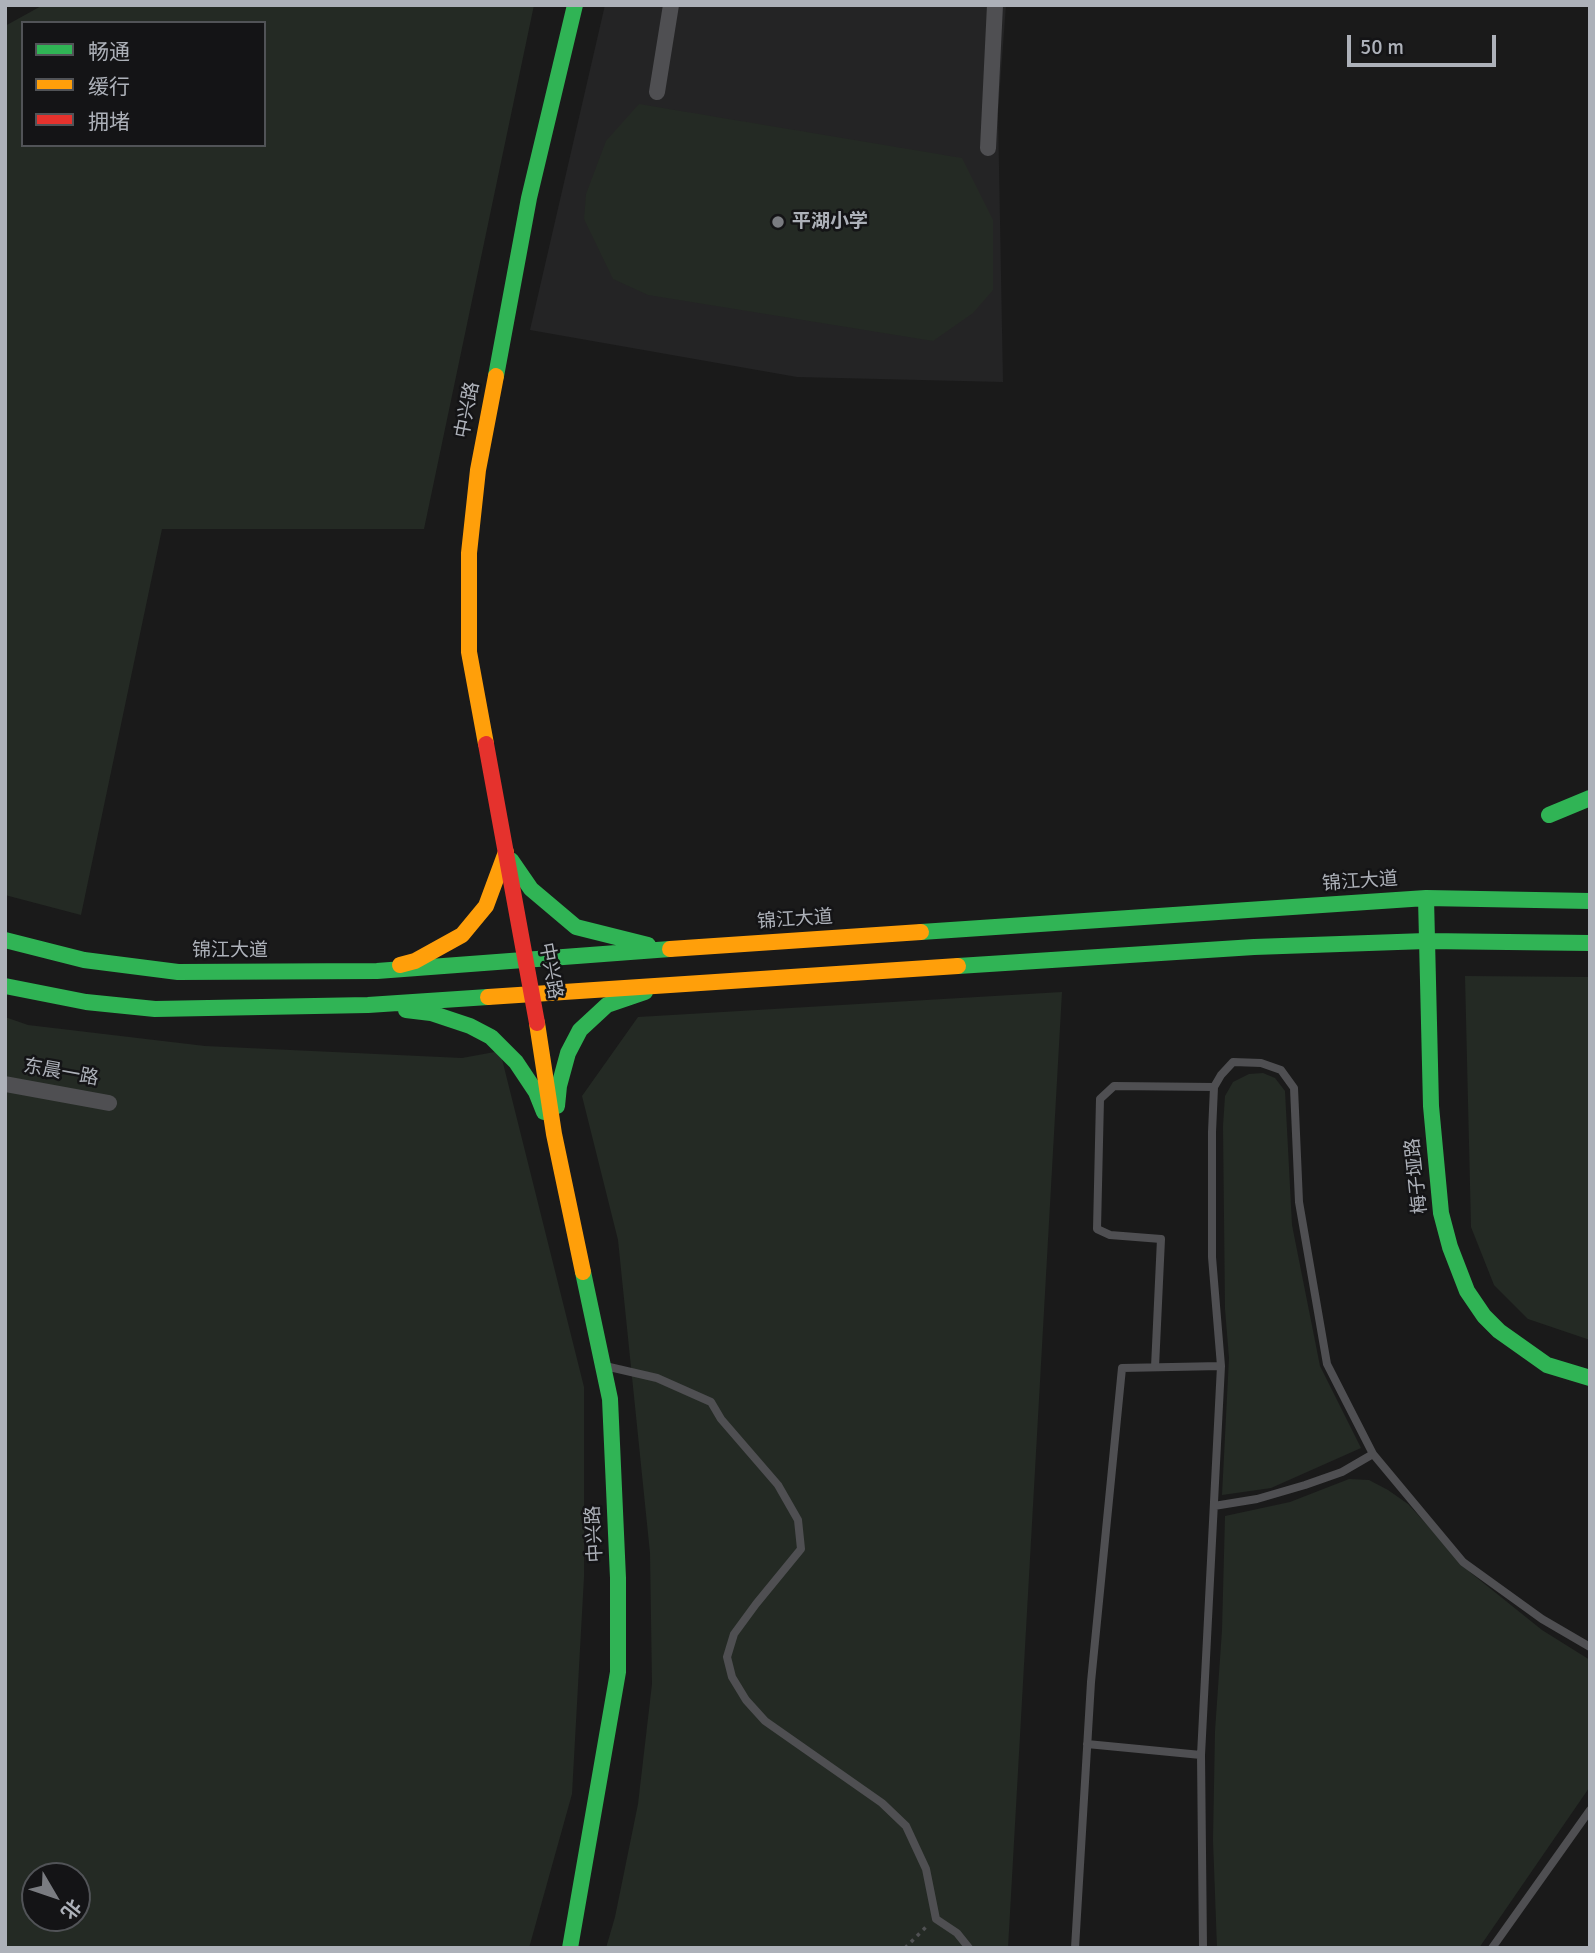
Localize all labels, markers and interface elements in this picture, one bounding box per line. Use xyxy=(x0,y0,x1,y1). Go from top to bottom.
legend xyxy=(21,21,266,147)
scale bar xyxy=(1350,21,1499,65)
text: 50 m xyxy=(1360,34,1404,60)
text: 畅通 xyxy=(88,39,130,65)
text: 缓行 xyxy=(88,74,130,100)
text: 拥堵 xyxy=(88,109,130,135)
place label: 平湖小学 xyxy=(792,211,868,233)
marker: 平湖小学 xyxy=(770,214,786,230)
street label: 中兴路 xyxy=(451,380,485,440)
street label: 锦江大道 xyxy=(1321,868,1399,896)
street label: 锦江大道 xyxy=(756,906,834,934)
street label: 锦江大道 xyxy=(192,940,268,962)
street label: 中兴路 xyxy=(534,941,566,1001)
street label: 东晨一路 xyxy=(22,1055,100,1091)
street label: 梅子垭路 xyxy=(1402,1137,1432,1215)
street label: 中兴路 xyxy=(582,1505,608,1563)
north arrow xyxy=(21,1862,91,1932)
text: 北 xyxy=(55,1894,86,1924)

